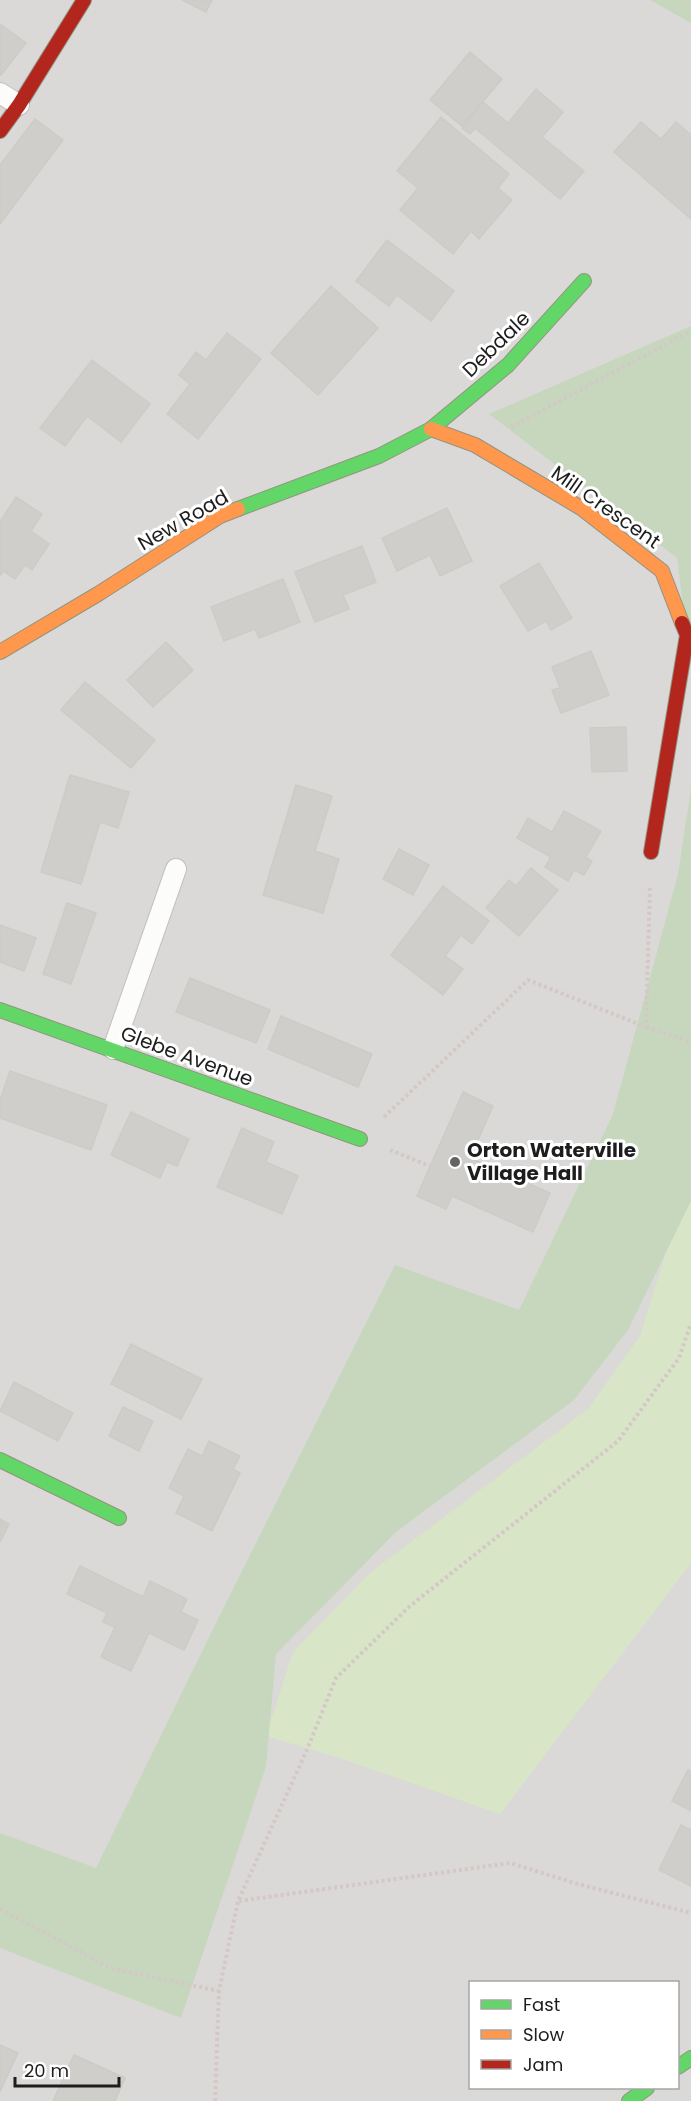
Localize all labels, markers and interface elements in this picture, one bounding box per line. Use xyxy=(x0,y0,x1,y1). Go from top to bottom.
street label: Debdale xyxy=(456,305,536,383)
street label: Mill Crescent xyxy=(546,459,666,555)
street label: New Road xyxy=(133,483,233,557)
street label: Glebe Avenue xyxy=(117,1019,257,1093)
place label: Orton Waterville Village Hall xyxy=(467,1136,636,1187)
marker: Orton Waterville Village Hall xyxy=(448,1155,462,1169)
legend xyxy=(469,1981,679,2089)
text: Fast xyxy=(523,1992,560,2017)
text: Slow xyxy=(523,2022,565,2047)
scale bar xyxy=(15,2050,118,2088)
text: Jam xyxy=(523,2052,563,2077)
text: 20 m xyxy=(24,2058,69,2083)

